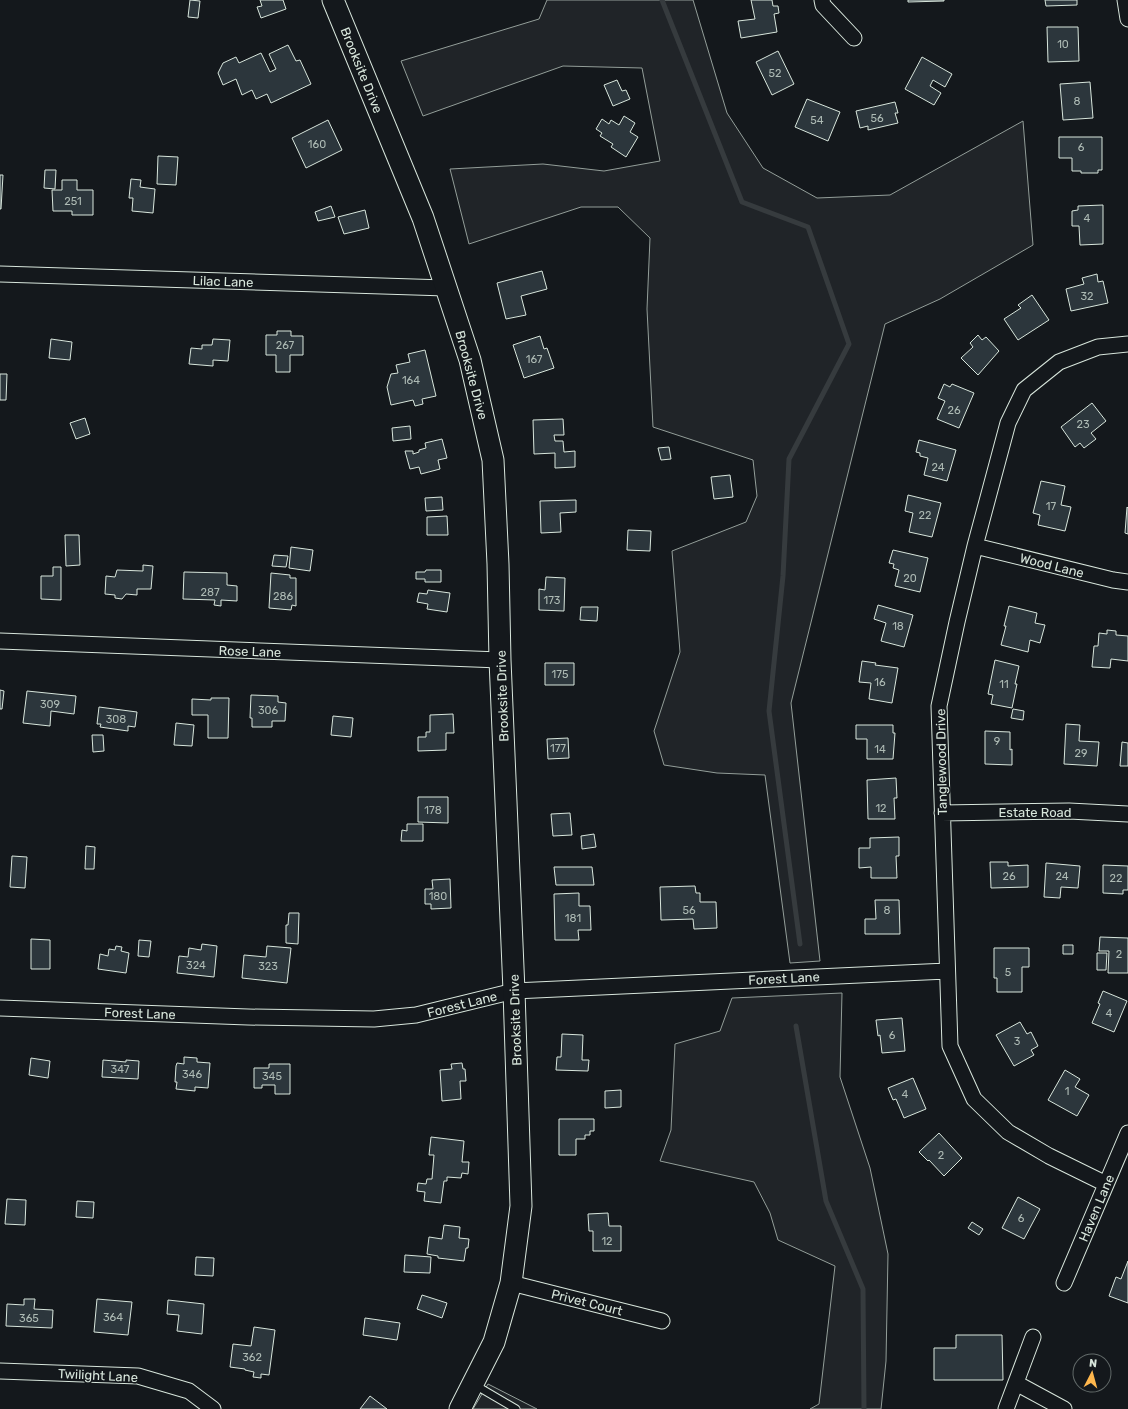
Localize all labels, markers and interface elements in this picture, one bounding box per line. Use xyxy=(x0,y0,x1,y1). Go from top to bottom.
street label: Brooksite Drive xyxy=(337,25,386,115)
house number: 10 xyxy=(1057,38,1069,51)
house number: 52 xyxy=(769,67,782,80)
house number: 8 xyxy=(1074,95,1081,108)
house number: 56 xyxy=(870,112,884,125)
house number: 54 xyxy=(810,114,824,127)
house number: 160 xyxy=(308,138,326,151)
house number: 6 xyxy=(1078,141,1085,154)
house number: 251 xyxy=(64,195,82,208)
house number: 4 xyxy=(1084,212,1091,225)
street label: Lilac Lane xyxy=(192,273,254,290)
house number: 32 xyxy=(1080,290,1094,303)
street label: Brooksite Drive xyxy=(452,329,491,421)
house number: 267 xyxy=(276,339,295,352)
house number: 167 xyxy=(526,353,543,366)
house number: 164 xyxy=(402,374,420,387)
house number: 26 xyxy=(947,404,961,417)
house number: 23 xyxy=(1076,418,1090,431)
house number: 24 xyxy=(931,461,945,474)
house number: 17 xyxy=(1046,500,1057,513)
house number: 22 xyxy=(919,509,931,522)
street label: Wood Lane xyxy=(1018,550,1086,581)
house number: 20 xyxy=(903,572,917,585)
house number: 287 xyxy=(200,586,220,599)
house number: 286 xyxy=(273,590,293,603)
house number: 173 xyxy=(544,594,561,607)
house number: 18 xyxy=(892,620,904,633)
street label: Rose Lane xyxy=(218,643,282,660)
street label: Brooksite Drive xyxy=(493,650,512,742)
house number: 175 xyxy=(552,668,569,681)
house number: 16 xyxy=(874,676,886,689)
house number: 11 xyxy=(999,678,1009,691)
house number: 309 xyxy=(40,698,60,711)
house number: 306 xyxy=(258,704,278,717)
street label: Tanglewood Drive xyxy=(933,708,951,816)
house number: 308 xyxy=(106,713,126,726)
house number: 9 xyxy=(994,735,1000,748)
house number: 177 xyxy=(550,742,566,755)
house number: 14 xyxy=(874,743,886,756)
house number: 29 xyxy=(1075,747,1087,760)
house number: 12 xyxy=(875,802,887,815)
house number: 178 xyxy=(424,804,442,817)
street label: Estate Road xyxy=(998,805,1072,820)
house number: 26 xyxy=(1002,870,1016,883)
house number: 24 xyxy=(1055,870,1069,883)
house number: 22 xyxy=(1110,872,1122,885)
house number: 180 xyxy=(429,890,447,903)
house number: 56 xyxy=(682,904,696,917)
house number: 8 xyxy=(884,904,891,917)
house number: 181 xyxy=(565,912,581,925)
house number: 2 xyxy=(1116,948,1122,961)
house number: 324 xyxy=(186,959,206,972)
house number: 323 xyxy=(258,960,278,973)
house number: 5 xyxy=(1005,966,1012,979)
street label: Forest Lane xyxy=(748,969,820,988)
street label: Brooksite Drive xyxy=(506,974,525,1066)
street label: Forest Lane xyxy=(426,989,499,1020)
street label: Forest Lane xyxy=(104,1005,176,1022)
house number: 4 xyxy=(1106,1007,1113,1020)
house number: 6 xyxy=(889,1029,896,1042)
house number: 3 xyxy=(1014,1035,1021,1048)
house number: 347 xyxy=(111,1063,130,1076)
house number: 346 xyxy=(182,1068,202,1081)
house number: 345 xyxy=(262,1070,282,1083)
house number: 1 xyxy=(1065,1085,1069,1098)
house number: 4 xyxy=(902,1088,909,1101)
house number: 2 xyxy=(938,1149,944,1162)
street label: Haven Lane xyxy=(1076,1172,1117,1244)
house number: 6 xyxy=(1018,1212,1025,1225)
house number: 12 xyxy=(601,1235,613,1248)
street label: Privet Court xyxy=(550,1286,624,1319)
house number: 364 xyxy=(103,1311,123,1324)
house number: 365 xyxy=(19,1312,39,1325)
house number: 362 xyxy=(242,1351,262,1364)
north arrow xyxy=(1072,1353,1112,1393)
text: N xyxy=(1088,1357,1098,1370)
street label: Twilight Lane xyxy=(58,1366,138,1386)

